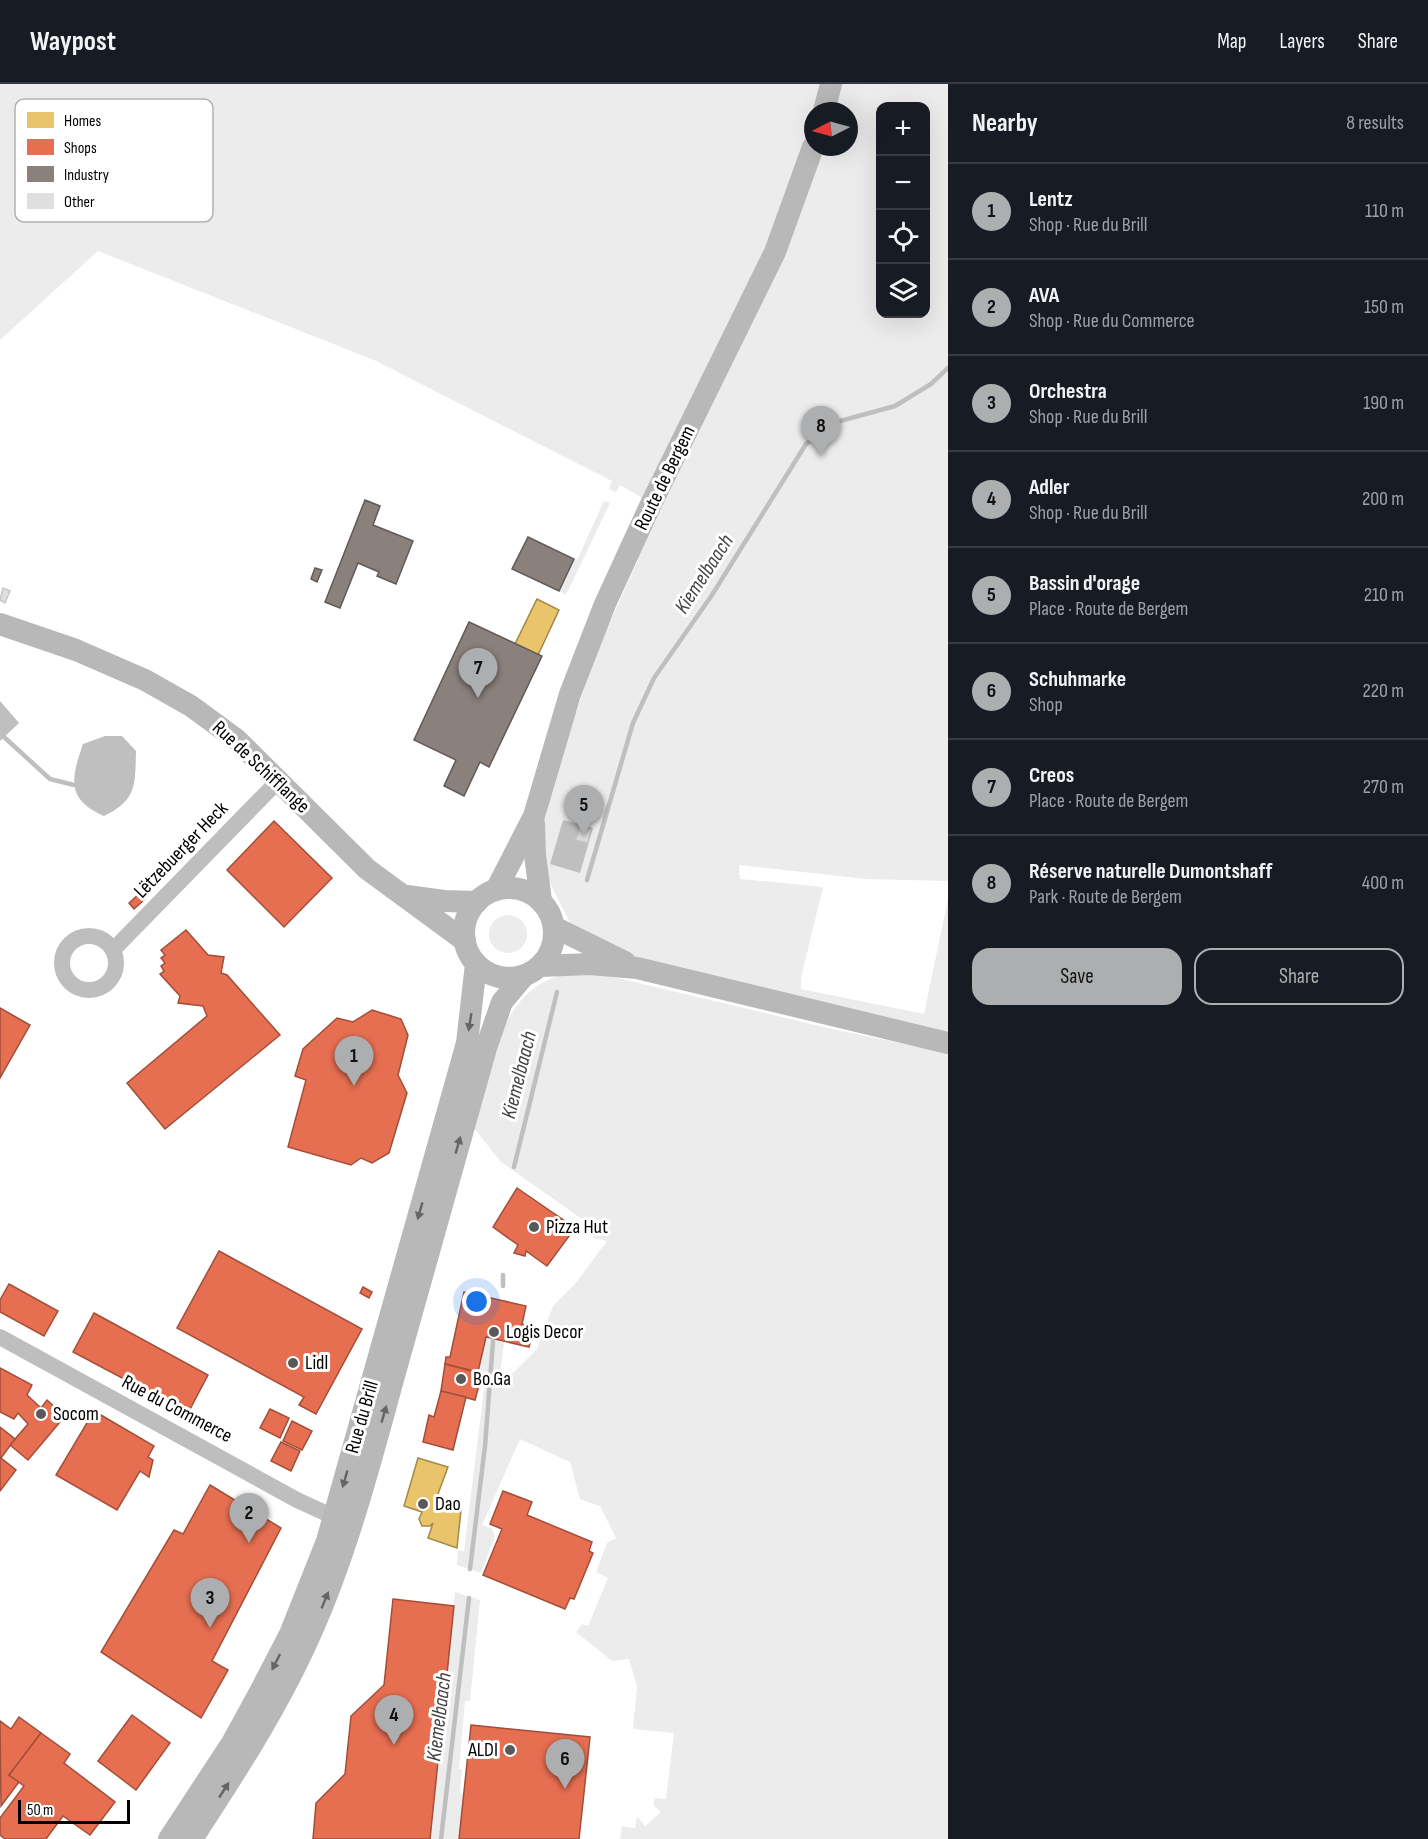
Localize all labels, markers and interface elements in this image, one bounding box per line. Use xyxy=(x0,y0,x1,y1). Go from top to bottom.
text: Waypost xyxy=(30,25,116,58)
text: Map xyxy=(1217,29,1246,54)
text: Layers xyxy=(1279,29,1325,54)
text: Share xyxy=(1358,29,1398,54)
legend xyxy=(15,99,213,222)
north arrow xyxy=(804,102,858,156)
map controls xyxy=(876,102,930,318)
button: + xyxy=(876,102,930,156)
text: Nearby xyxy=(972,108,1038,139)
text: 8 results xyxy=(1346,111,1404,135)
text: Homes xyxy=(64,112,101,131)
text: Shops xyxy=(64,139,97,158)
button: − xyxy=(876,156,930,210)
text: Industry xyxy=(64,166,109,185)
text: Lentz xyxy=(1029,186,1073,213)
text: Other xyxy=(64,193,95,212)
text: 1 xyxy=(988,199,995,223)
text: 110 m xyxy=(1365,199,1404,223)
button: locate xyxy=(876,210,930,264)
text: Shop · Rue du Brill xyxy=(1029,213,1148,237)
button: layers xyxy=(876,264,930,318)
text: AVA xyxy=(1029,282,1059,309)
text: 2 xyxy=(987,295,996,319)
text: 150 m xyxy=(1364,295,1404,319)
text: Shop · Rue du Commerce xyxy=(1029,309,1195,333)
text: Orchestra xyxy=(1029,378,1107,405)
text: 3 xyxy=(987,391,996,415)
text: 190 m xyxy=(1363,391,1404,415)
text: Shop · Rue du Brill xyxy=(1029,405,1148,429)
pin: 8 xyxy=(802,406,840,456)
street label: Route de Bergem xyxy=(629,422,701,534)
text: Adler xyxy=(1029,474,1070,501)
text: 4 xyxy=(987,487,996,511)
text: 200 m xyxy=(1362,487,1404,511)
text: Shop · Rue du Brill xyxy=(1029,501,1148,525)
water label: Kiemelbaach xyxy=(669,530,739,618)
text: Bassin d'orage xyxy=(1029,570,1140,597)
text: 5 xyxy=(987,583,996,607)
text: 210 m xyxy=(1364,583,1404,607)
text: Place · Route de Bergem xyxy=(1029,597,1188,621)
pin: 7 xyxy=(458,648,498,698)
text: Schuhmarke xyxy=(1029,666,1126,693)
text: 6 xyxy=(987,679,996,703)
text: 220 m xyxy=(1363,679,1404,703)
text: Shop xyxy=(1029,693,1063,717)
street label: Rue de Schifflange xyxy=(207,716,315,818)
text: Creos xyxy=(1029,762,1074,789)
text: 7 xyxy=(987,775,996,799)
text: 270 m xyxy=(1363,775,1404,799)
pin: 5 xyxy=(564,786,604,835)
text: Place · Route de Bergem xyxy=(1029,789,1188,813)
street label: Lëtzebuerger Heck xyxy=(129,796,233,903)
text: Réserve naturelle Dumontshaff xyxy=(1029,858,1272,885)
text: 8 xyxy=(987,871,996,895)
text: 400 m xyxy=(1362,871,1404,895)
text: Park · Route de Bergem xyxy=(1029,885,1182,909)
button: Save xyxy=(972,948,1182,1005)
button: Share xyxy=(1194,948,1404,1005)
one-way arrow xyxy=(465,1013,474,1032)
water label: Kiemelbaach xyxy=(496,1029,542,1121)
pin: 1 xyxy=(334,1036,374,1086)
one-way arrow xyxy=(454,1136,464,1154)
one-way arrow xyxy=(415,1202,424,1220)
place label: Pizza Hut xyxy=(546,1215,608,1239)
marker: Pizza Hut xyxy=(527,1220,541,1234)
your location xyxy=(462,1287,491,1316)
place label: Logis Decor xyxy=(506,1320,584,1344)
marker: Logis Decor xyxy=(487,1325,501,1339)
place label: Lidl xyxy=(305,1351,328,1375)
marker: Lidl xyxy=(286,1356,300,1370)
place label: Bo.Ga xyxy=(473,1367,511,1391)
street label: Rue du Commerce xyxy=(118,1370,236,1448)
marker: Bo.Ga xyxy=(454,1372,468,1386)
street label: Rue du Brill xyxy=(340,1378,384,1456)
place label: Socom xyxy=(53,1402,99,1426)
one-way arrow xyxy=(379,1405,389,1423)
marker: Socom xyxy=(34,1407,48,1421)
one-way arrow xyxy=(339,1470,349,1489)
place label: Dao xyxy=(435,1492,461,1516)
pin: 2 xyxy=(230,1494,268,1543)
marker: Dao xyxy=(416,1497,430,1511)
pin: 3 xyxy=(190,1578,230,1628)
one-way arrow xyxy=(320,1590,330,1608)
one-way arrow xyxy=(271,1653,281,1670)
water label: Kiemelbaach xyxy=(421,1671,457,1763)
pin: 4 xyxy=(374,1696,414,1745)
place label: ALDI xyxy=(467,1738,498,1762)
pin: 6 xyxy=(546,1740,584,1789)
marker: ALDI xyxy=(503,1743,517,1757)
one-way arrow xyxy=(218,1782,229,1798)
scale bar xyxy=(18,1797,130,1824)
text: 50 m xyxy=(27,1801,53,1820)

